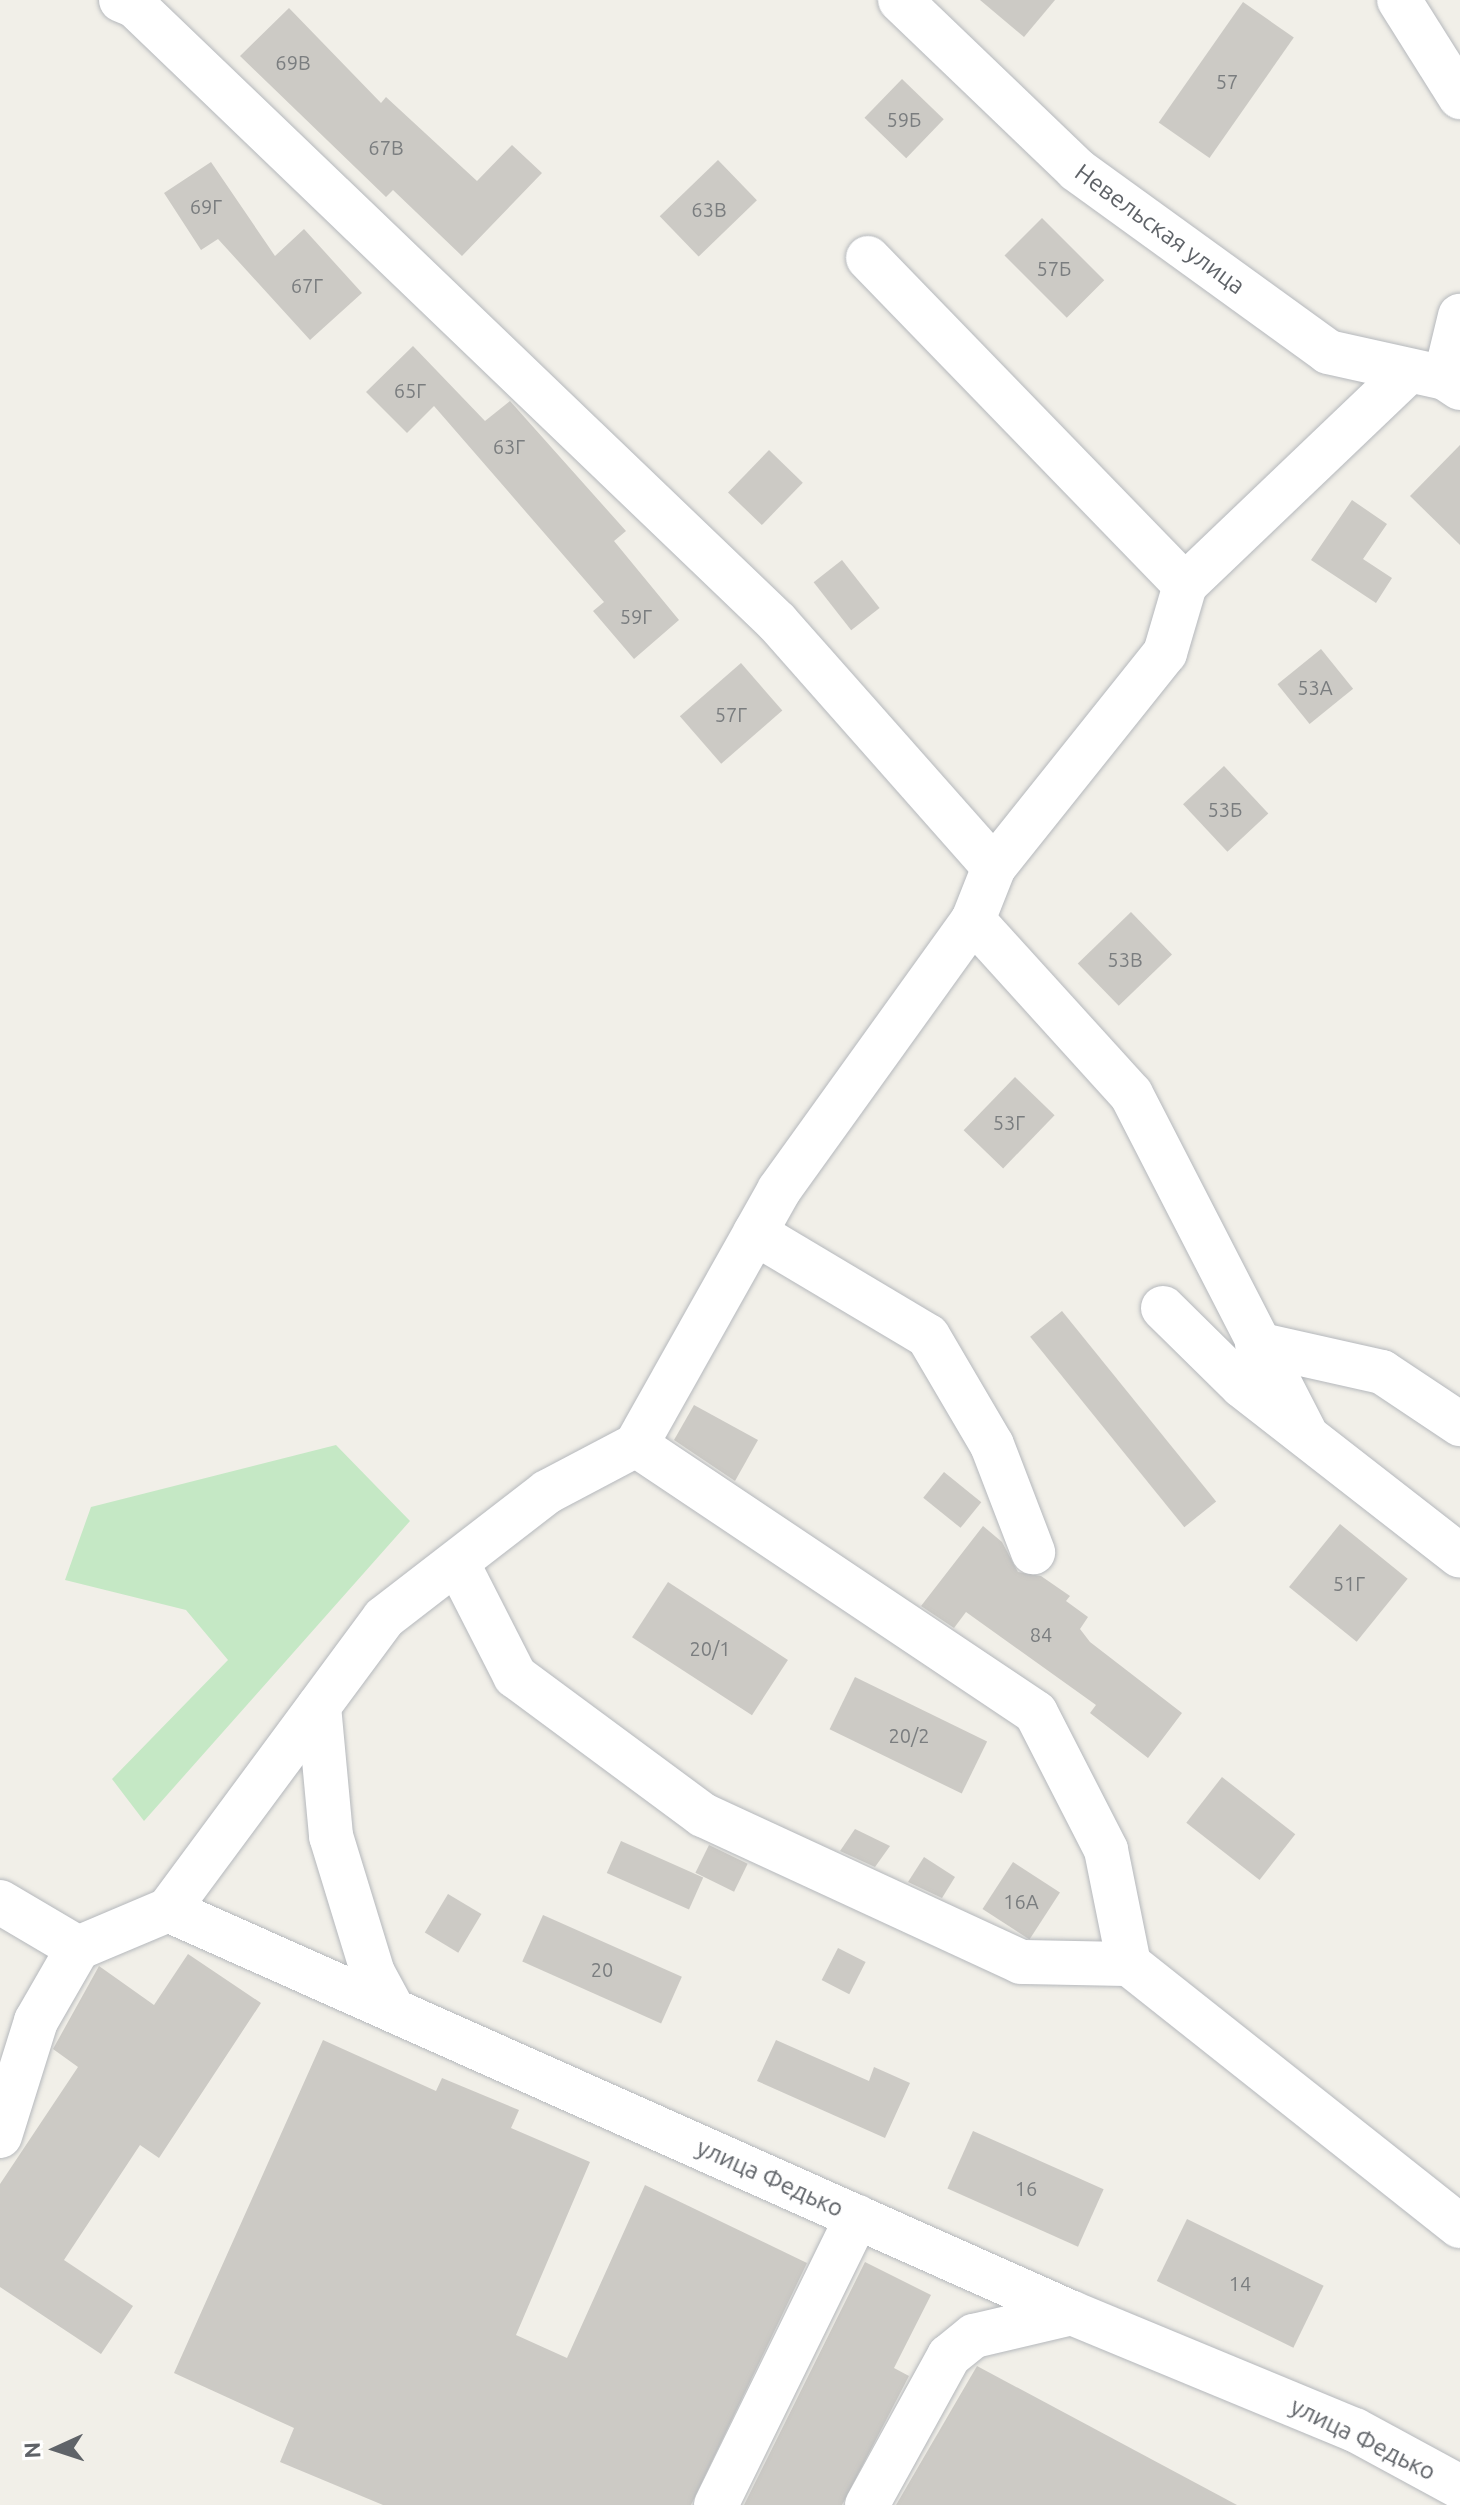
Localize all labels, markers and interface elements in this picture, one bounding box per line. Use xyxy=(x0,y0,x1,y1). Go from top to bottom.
house number: 69В xyxy=(275,50,311,74)
house number: 57 xyxy=(1216,69,1238,93)
house number: 59Б xyxy=(887,107,921,131)
house number: 67В xyxy=(368,135,404,159)
street label: Невельская улица xyxy=(1069,158,1251,300)
house number: 69Г xyxy=(190,194,222,218)
house number: 63В xyxy=(691,197,727,221)
house number: 57Б xyxy=(1037,256,1071,280)
house number: 67Г xyxy=(291,273,323,297)
house number: 65Г xyxy=(394,378,426,402)
house number: 63Г xyxy=(493,434,525,458)
house number: 59Г xyxy=(620,604,652,628)
house number: 53А xyxy=(1297,675,1333,699)
house number: 57Г xyxy=(715,702,747,726)
house number: 53Б xyxy=(1208,797,1242,821)
house number: 53В xyxy=(1107,947,1143,971)
house number: 53Г xyxy=(993,1110,1025,1134)
house number: 51Г xyxy=(1333,1571,1365,1595)
house number: 84 xyxy=(1030,1622,1052,1646)
house number: 20/1 xyxy=(689,1636,731,1660)
house number: 20/2 xyxy=(888,1723,930,1747)
house number: 16А xyxy=(1003,1889,1039,1913)
house number: 20 xyxy=(591,1957,613,1981)
street label: улица Федько xyxy=(692,2133,848,2223)
house number: 16 xyxy=(1015,2176,1037,2200)
house number: 14 xyxy=(1229,2271,1251,2295)
street label: улица Федько xyxy=(1286,2392,1440,2486)
north arrow xyxy=(16,2409,96,2489)
text: N xyxy=(19,2441,44,2459)

